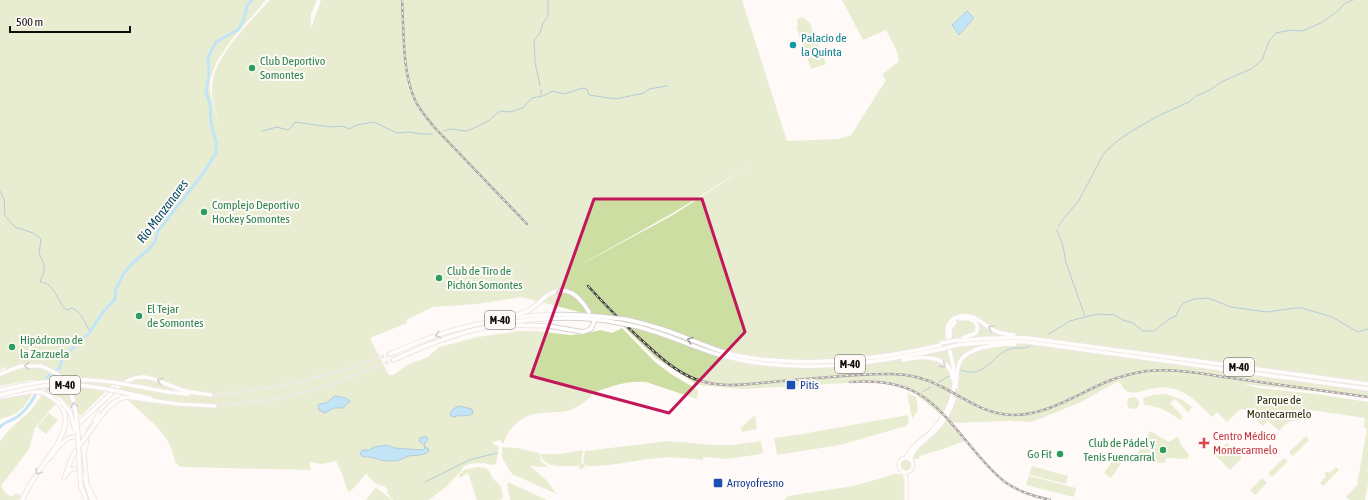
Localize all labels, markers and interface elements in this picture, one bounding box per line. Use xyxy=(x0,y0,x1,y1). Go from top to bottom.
scale bar xyxy=(10,8,130,34)
text: 500 m xyxy=(16,15,43,29)
place label: Palacio de la Quinta xyxy=(801,31,847,59)
marker: Palacio de la Quinta xyxy=(788,40,798,50)
place label: Club Deportivo Somontes xyxy=(260,54,326,82)
marker: Club Deportivo Somontes xyxy=(247,63,257,73)
water label: Río Manzanares xyxy=(134,176,191,246)
place label: Complejo Deportivo Hockey Somontes xyxy=(212,198,300,226)
marker: Complejo Deportivo Hockey Somontes xyxy=(199,207,209,217)
place label: Club de Tiro de Pichón Somontes xyxy=(447,264,523,292)
marker: Club de Tiro de Pichón Somontes xyxy=(434,273,444,283)
one-way arrow xyxy=(556,287,563,296)
place label: El Tejar de Somontes xyxy=(147,302,204,330)
marker: El Tejar de Somontes xyxy=(134,311,144,321)
road number: M-40 xyxy=(485,311,515,329)
one-way arrow xyxy=(988,326,995,333)
one-way arrow xyxy=(434,331,441,339)
place label: Hipódromo de la Zarzuela xyxy=(20,333,83,361)
one-way arrow xyxy=(686,336,693,344)
marker: Hipódromo de la Zarzuela xyxy=(7,342,17,352)
road number: M-40 xyxy=(835,355,865,373)
road number: M-40 xyxy=(1224,358,1254,376)
one-way arrow xyxy=(939,360,946,367)
one-way arrow xyxy=(24,362,30,370)
road number: M-40 xyxy=(50,376,80,394)
one-way arrow xyxy=(157,377,164,385)
place label: Pitis xyxy=(800,378,819,392)
marker: Pitis xyxy=(785,379,797,391)
park label: Parque de Montecarmelo xyxy=(1247,393,1312,421)
one-way arrow xyxy=(70,402,78,408)
place label: Centro Médico Montecarmelo xyxy=(1213,429,1278,457)
place label: Club de Pádel y Tenis Fuencarral xyxy=(1083,436,1156,464)
marker: Centro Médico Montecarmelo xyxy=(1198,437,1210,449)
marker: Club de Pádel y Tenis Fuencarral xyxy=(1158,445,1168,455)
place label: Go Fit xyxy=(1027,447,1053,461)
marker: Go Fit xyxy=(1055,449,1065,459)
one-way arrow xyxy=(35,468,43,475)
place label: Arroyofresno xyxy=(727,476,784,490)
marker: Arroyofresno xyxy=(712,477,724,489)

